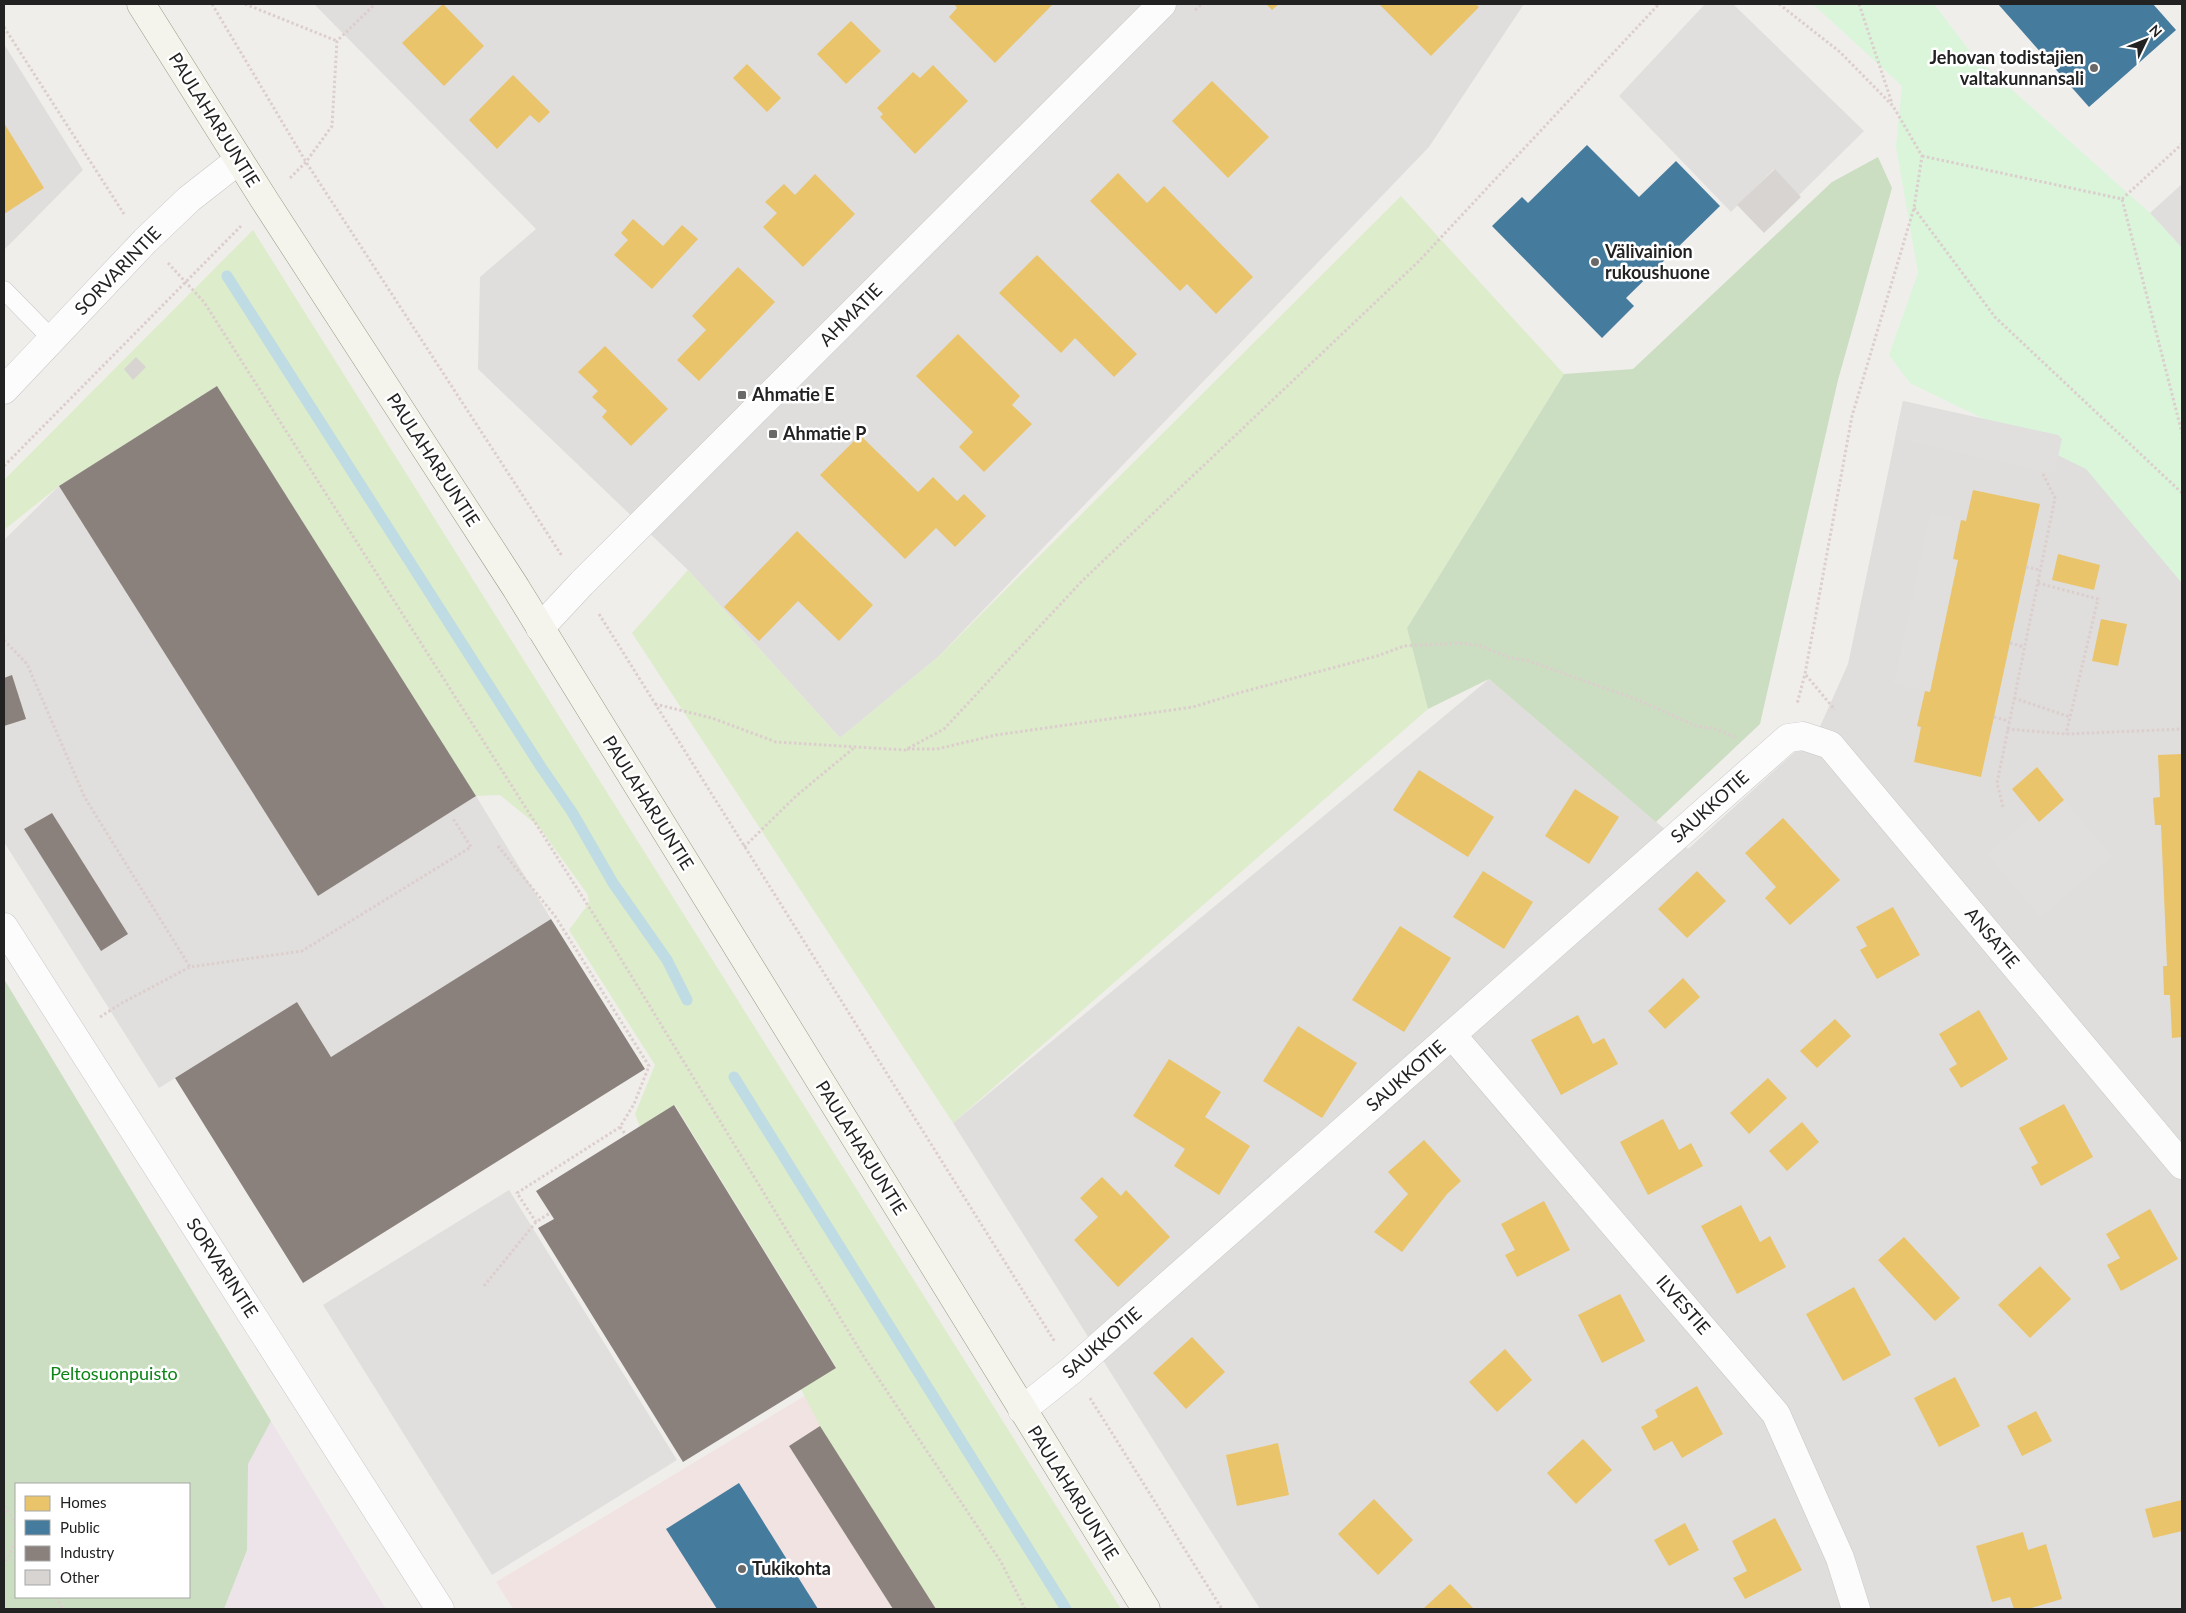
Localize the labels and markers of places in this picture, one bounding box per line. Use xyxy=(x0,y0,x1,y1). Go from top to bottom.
place label: Jehovan todistajien valtakunnansali xyxy=(1929,46,2084,89)
marker: Jehovan todistajien valtakunnansali xyxy=(2088,62,2100,74)
place label: Välivainion rukoushuone xyxy=(1604,240,1710,283)
marker: Välivainion rukoushuone xyxy=(1589,256,1601,268)
place label: Ahmatie E xyxy=(751,383,835,405)
marker: Ahmatie E xyxy=(736,389,748,401)
place label: Ahmatie P xyxy=(782,422,866,444)
marker: Ahmatie P xyxy=(767,428,779,440)
place label: Tukikohta xyxy=(752,1557,831,1579)
marker: Tukikohta xyxy=(736,1563,748,1575)

